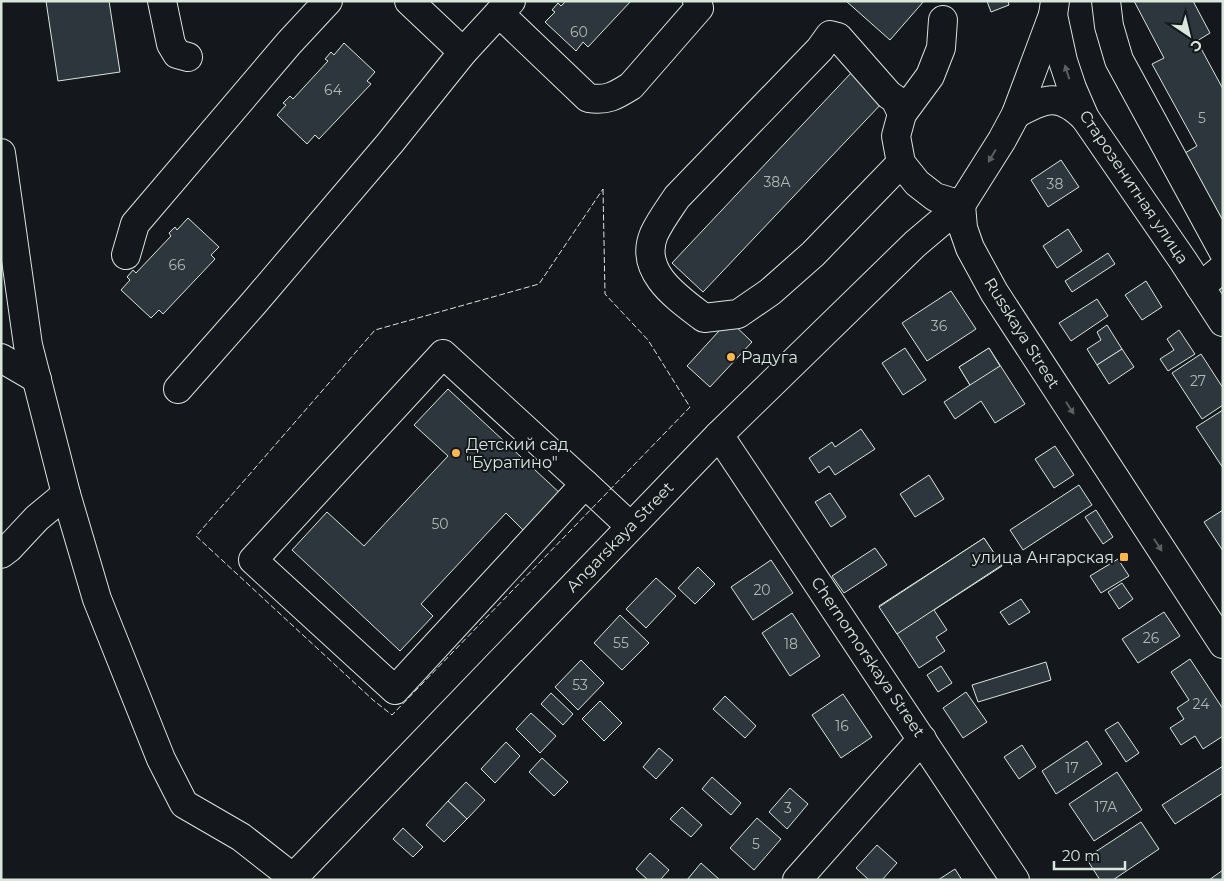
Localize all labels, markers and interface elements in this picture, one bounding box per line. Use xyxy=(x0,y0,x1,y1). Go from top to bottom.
north arrow xyxy=(1164,10,1214,60)
house number: 60 xyxy=(570,23,588,41)
text: С xyxy=(1187,35,1206,56)
one-way arrow xyxy=(1063,65,1070,80)
house number: 64 xyxy=(324,81,343,99)
street label: Старозенитная улица xyxy=(1076,107,1192,267)
house number: 5 xyxy=(1198,109,1206,127)
one-way arrow xyxy=(988,150,997,163)
house number: 38А xyxy=(763,173,791,191)
house number: 38 xyxy=(1047,175,1063,193)
house number: 66 xyxy=(168,256,186,274)
street label: Russkaya Street xyxy=(980,274,1064,392)
house number: 36 xyxy=(931,317,948,335)
place label: Радуга xyxy=(741,348,798,367)
marker: Радуга xyxy=(725,351,737,363)
house number: 27 xyxy=(1190,372,1206,390)
one-way arrow xyxy=(1065,402,1074,415)
place label: Детский сад "Буратино" xyxy=(466,435,568,472)
marker: Детский сад "Буратино" xyxy=(450,447,462,459)
street label: Angarskaya Street xyxy=(563,478,678,596)
house number: 50 xyxy=(431,515,449,533)
one-way arrow xyxy=(1153,538,1163,551)
place label: улица Ангарская xyxy=(971,548,1114,567)
marker: улица Ангарская xyxy=(1118,551,1130,563)
street label: Chernomorskaya Street xyxy=(807,573,929,741)
house number: 20 xyxy=(753,581,771,599)
house number: 26 xyxy=(1143,629,1160,647)
house number: 55 xyxy=(613,634,629,652)
house number: 18 xyxy=(784,635,798,653)
house number: 53 xyxy=(572,676,588,694)
house number: 24 xyxy=(1193,695,1210,713)
house number: 16 xyxy=(835,717,849,735)
house number: 17 xyxy=(1065,759,1079,777)
house number: 17А xyxy=(1095,798,1118,816)
house number: 3 xyxy=(784,799,792,817)
house number: 5 xyxy=(752,835,760,853)
scale bar xyxy=(1054,838,1125,870)
text: 20 m xyxy=(1062,846,1100,865)

